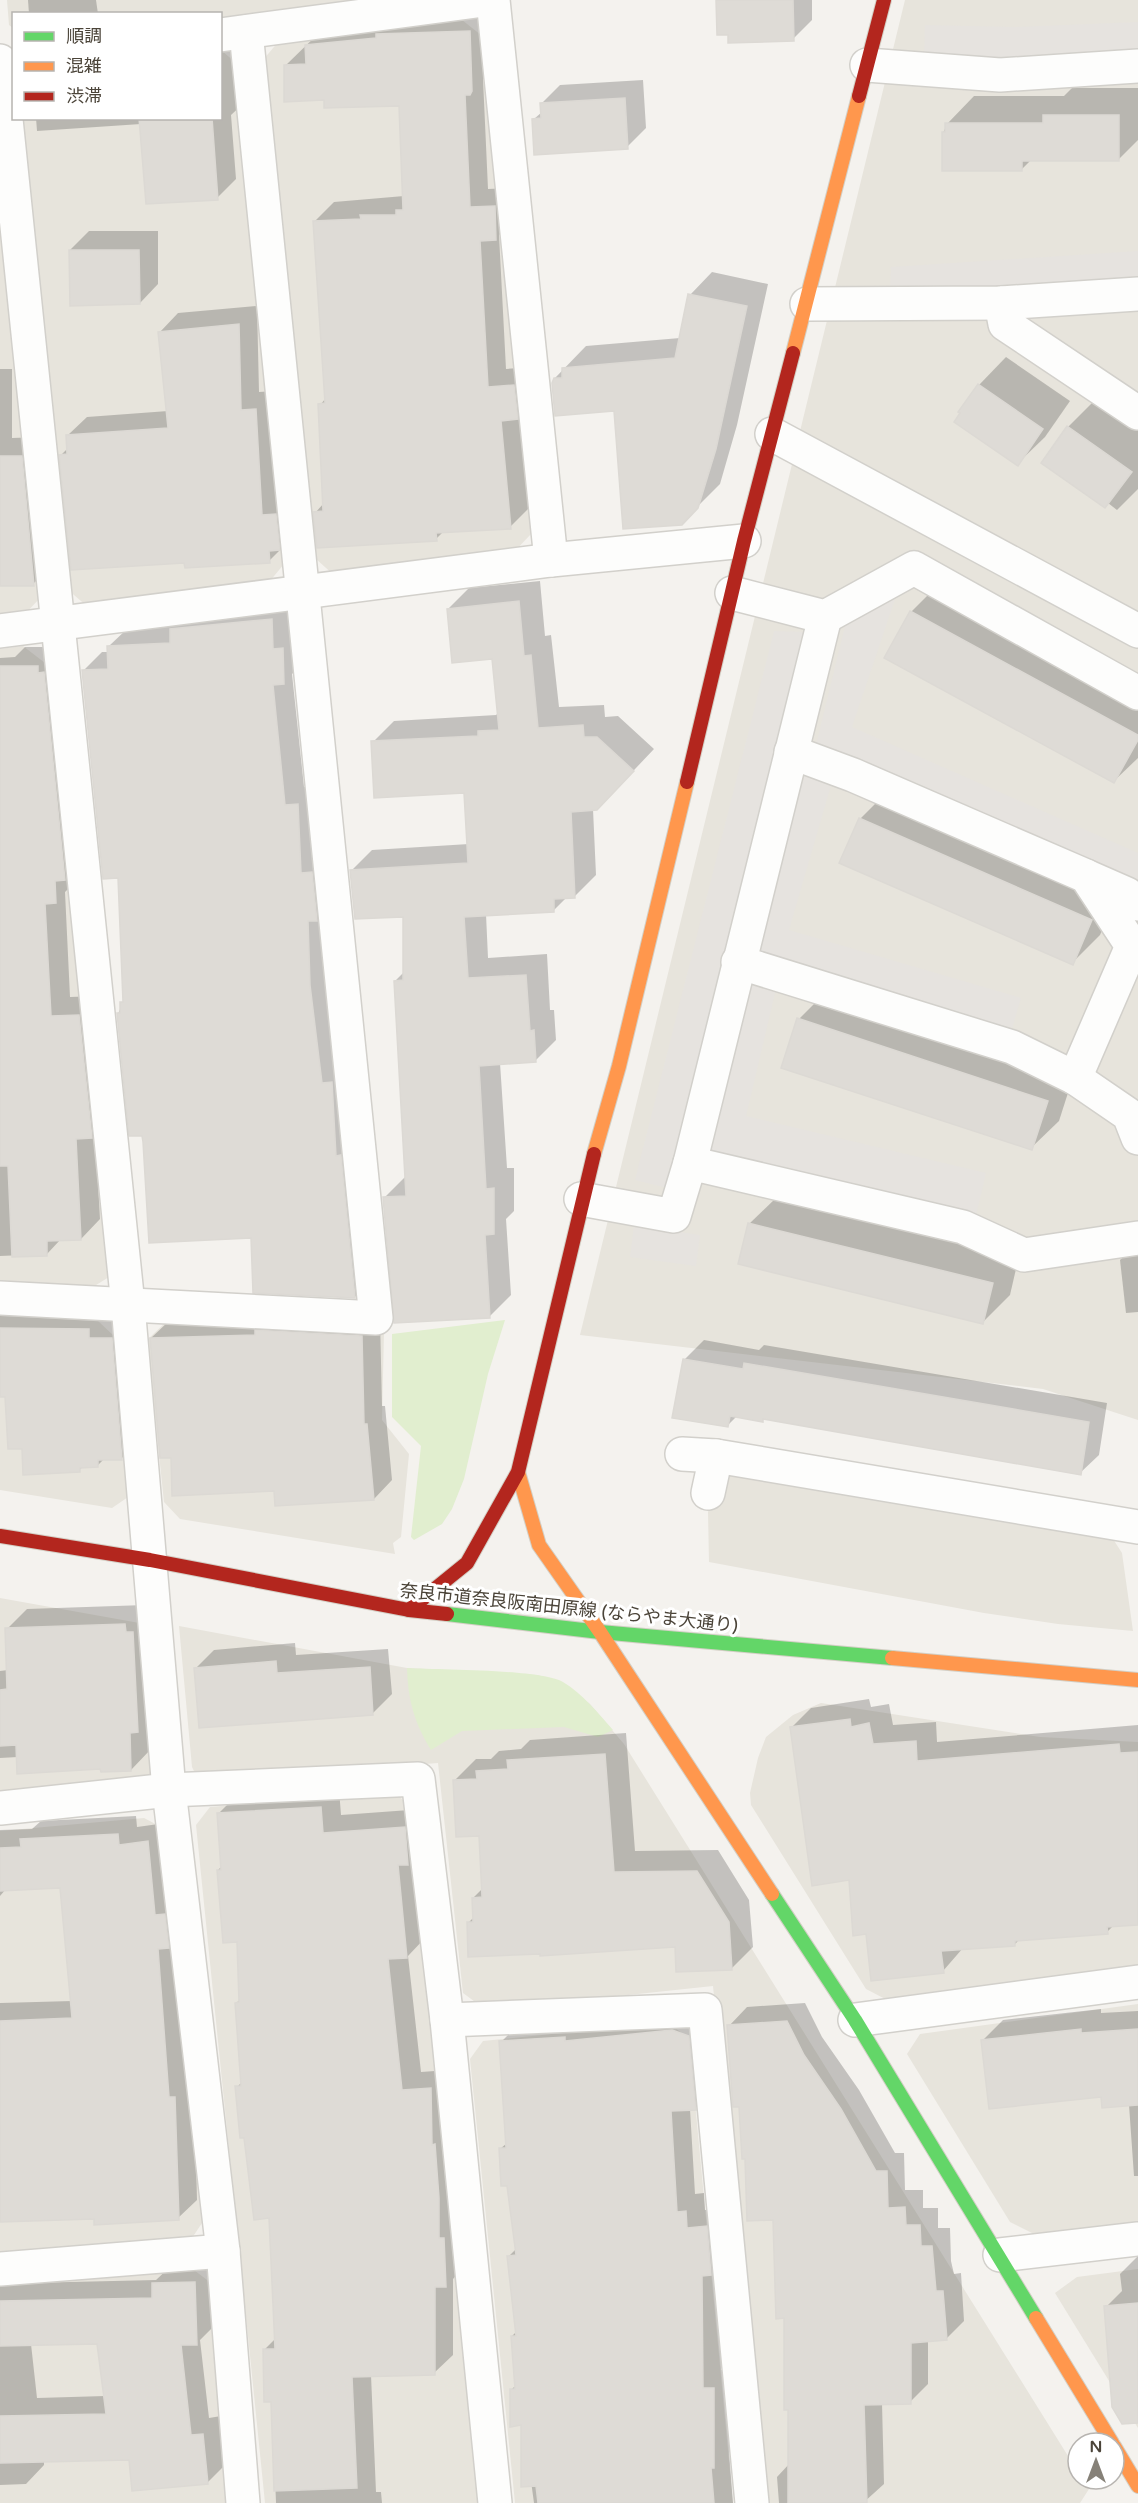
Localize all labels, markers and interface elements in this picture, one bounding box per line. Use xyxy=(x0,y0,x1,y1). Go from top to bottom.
legend xyxy=(12,12,222,120)
text: 順調 xyxy=(66,25,102,47)
text: 混雑 xyxy=(66,55,102,77)
text: 渋滞 xyxy=(66,85,102,107)
street label: 奈良市道奈良阪南田原線 (ならやま大通り) xyxy=(399,1579,739,1637)
north arrow xyxy=(1066,2431,1126,2491)
text: N xyxy=(1090,2437,1102,2457)

